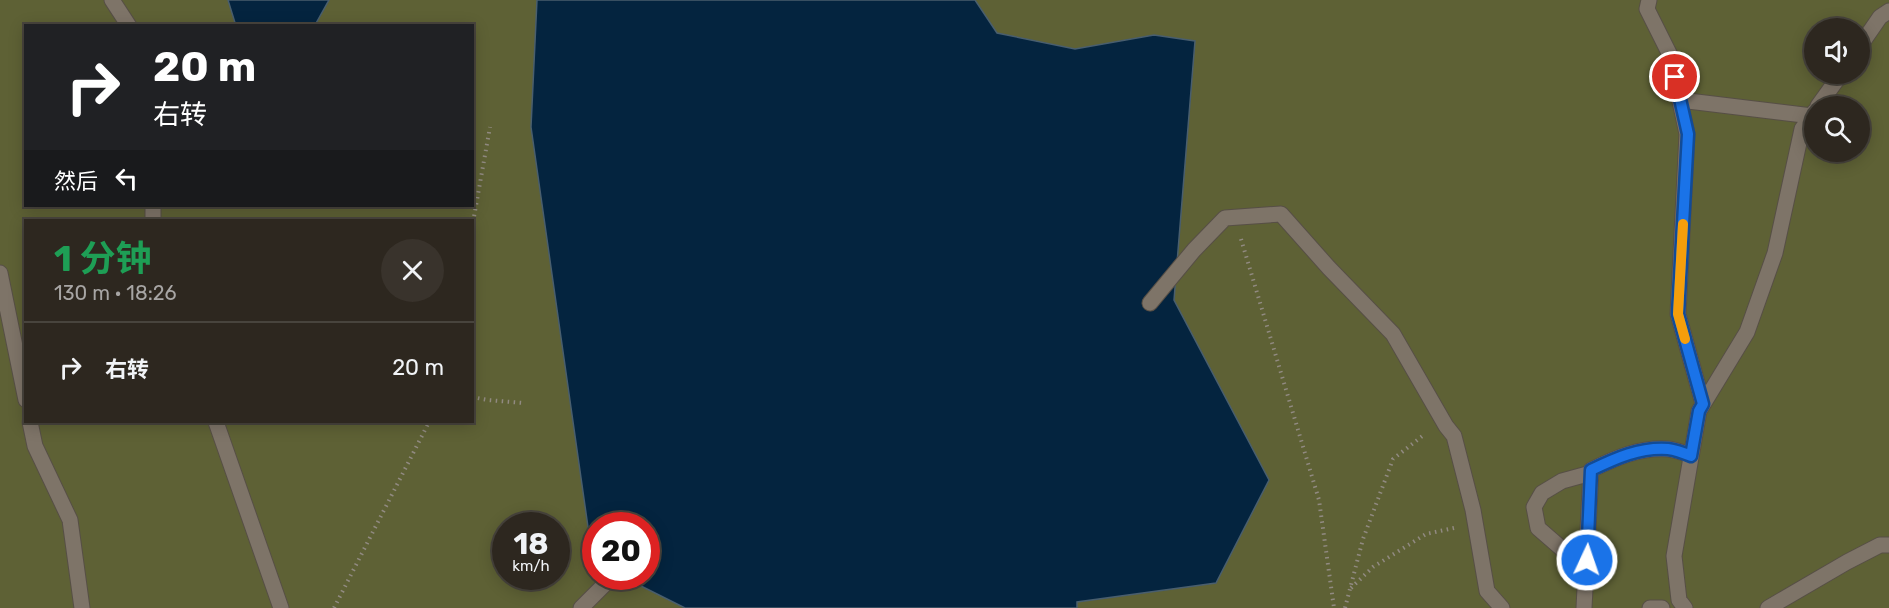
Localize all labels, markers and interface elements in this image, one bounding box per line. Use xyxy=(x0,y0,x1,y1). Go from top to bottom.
map controls xyxy=(1804,18,1870,162)
button: sound xyxy=(1804,18,1870,84)
text: 20 m xyxy=(153,42,256,92)
icon: right xyxy=(54,48,132,126)
pin xyxy=(1649,51,1700,102)
icon: arrive xyxy=(1658,60,1691,93)
button: search xyxy=(1804,96,1870,162)
text: 右转 xyxy=(153,99,207,131)
icon: left xyxy=(110,162,143,195)
text: 然后 xyxy=(54,168,98,195)
text: 1 分钟 xyxy=(54,237,152,280)
button: close xyxy=(381,239,444,302)
text: 130 m · 18:26 xyxy=(54,281,177,305)
icon: right xyxy=(54,351,87,384)
text: 20 m xyxy=(392,354,444,381)
text: 右转 xyxy=(105,356,149,383)
speed limit sign: 20 xyxy=(582,512,660,590)
text: 18 xyxy=(513,526,549,562)
position arrow xyxy=(1555,528,1619,592)
text: km/h xyxy=(512,557,550,575)

